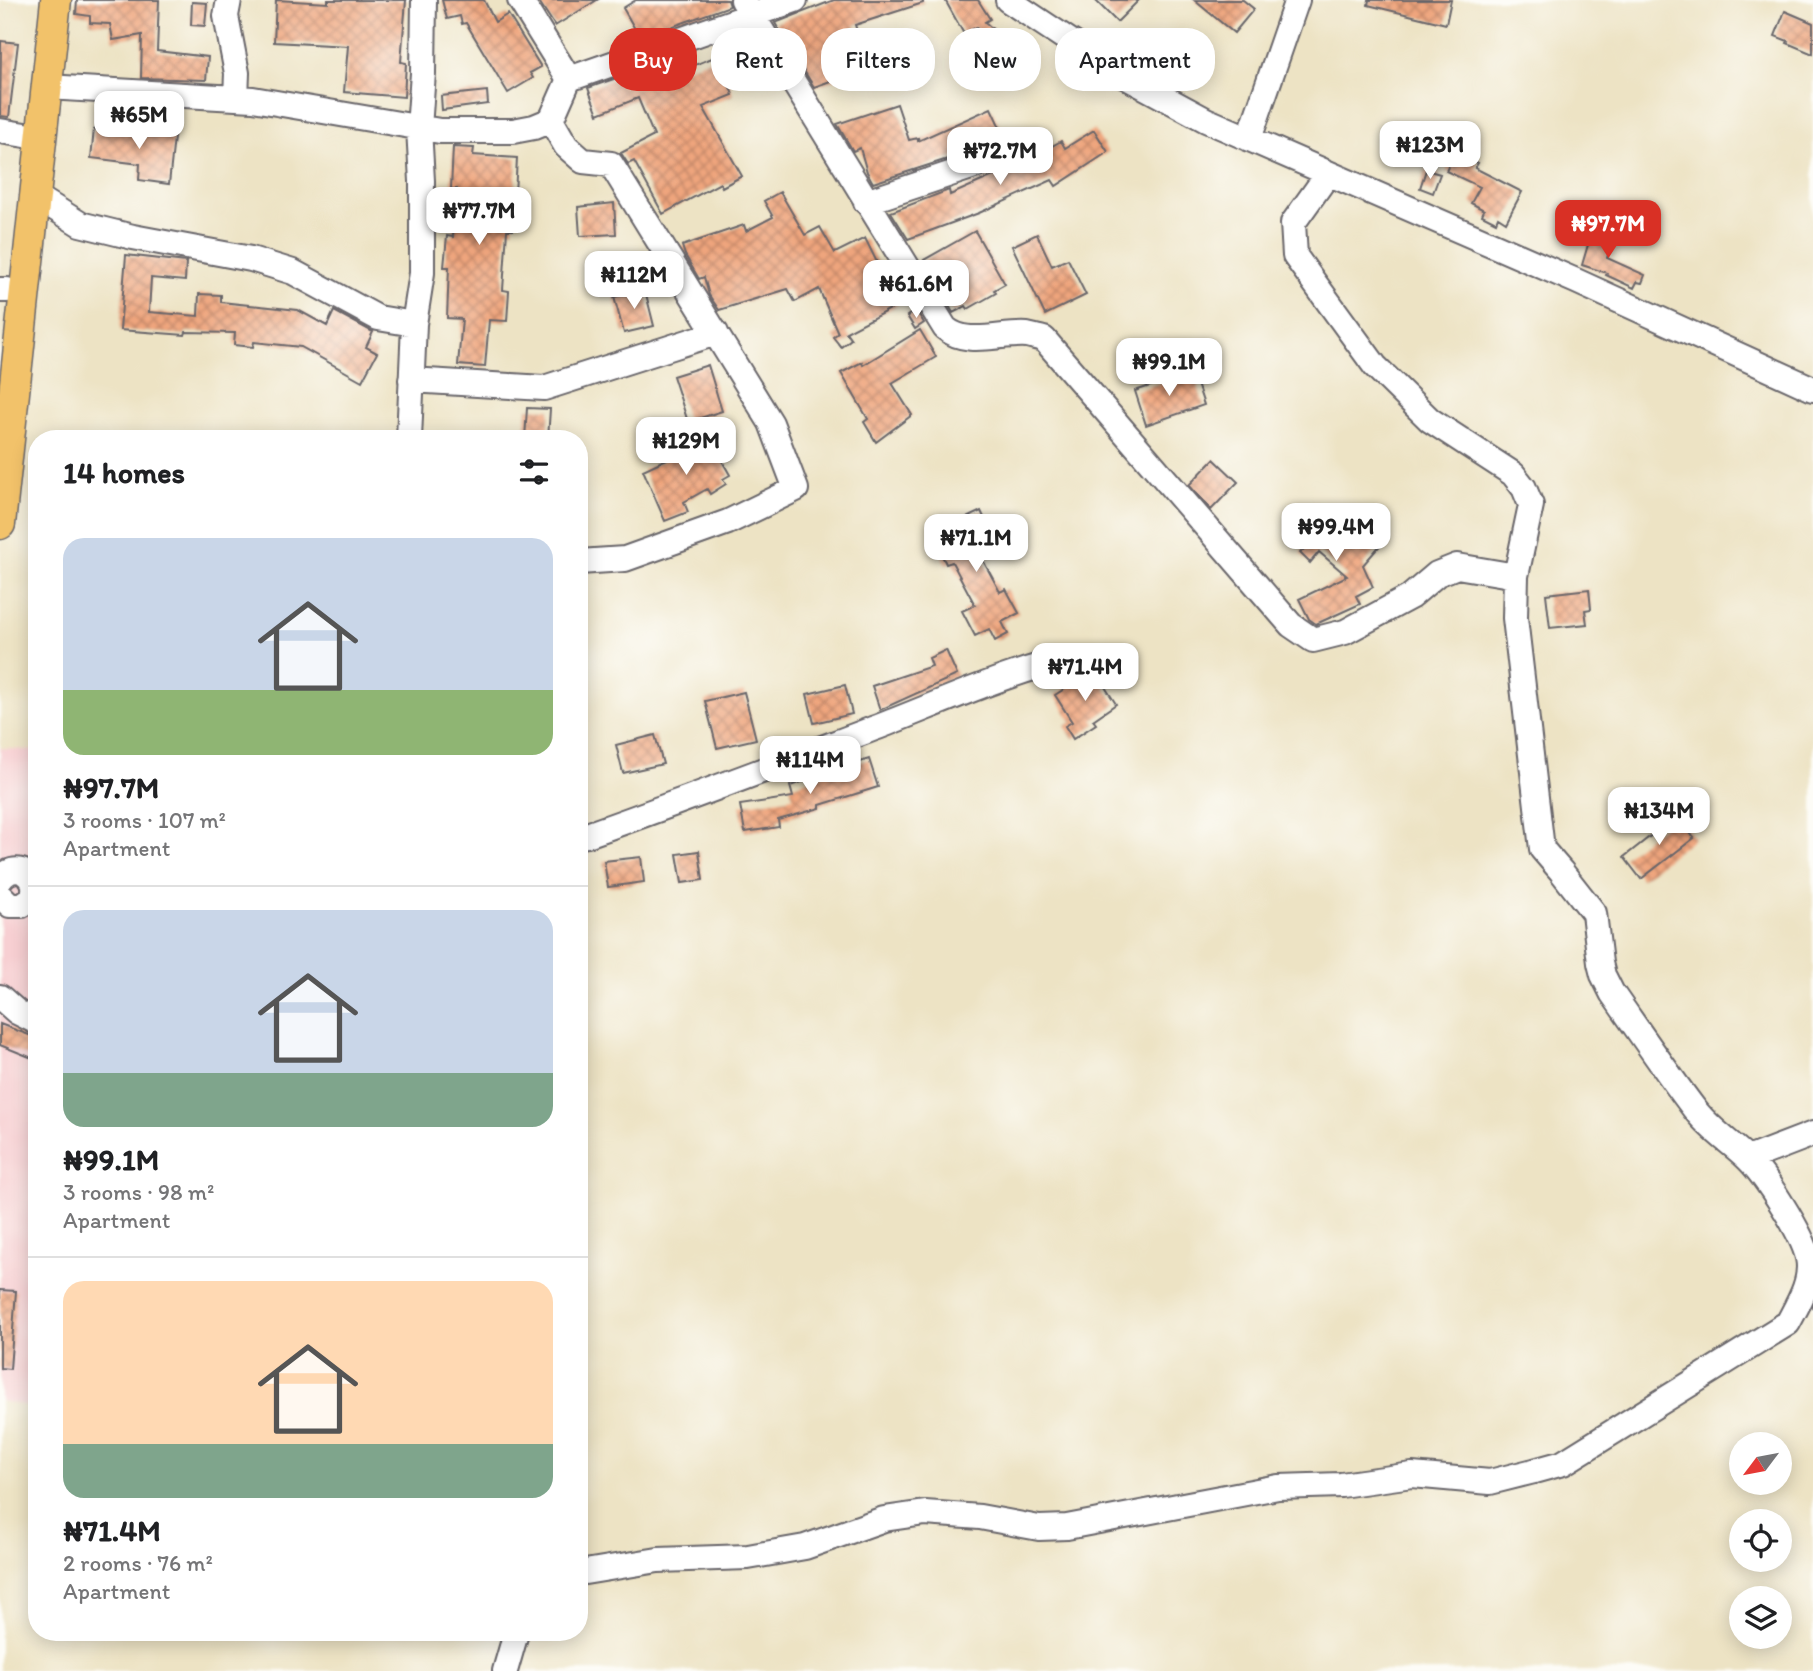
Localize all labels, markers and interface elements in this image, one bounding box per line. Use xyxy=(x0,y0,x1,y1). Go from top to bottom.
chip: Buy xyxy=(609,28,697,91)
chip: Rent xyxy=(711,28,807,91)
chip: Filters xyxy=(821,28,935,91)
chip: New xyxy=(949,28,1041,91)
chip: Apartment xyxy=(1055,28,1215,91)
pin: ₦65M xyxy=(98,92,180,151)
text: ₦65M xyxy=(110,100,168,128)
pin: ₦123M xyxy=(1381,122,1479,181)
pin: ₦72.7M xyxy=(943,128,1057,187)
text: ₦123M xyxy=(1396,130,1464,158)
text: ₦72.7M xyxy=(963,136,1037,164)
pin: ₦77.7M xyxy=(422,188,536,247)
text: ₦77.7M xyxy=(442,196,516,224)
pin: ₦97.7M xyxy=(1551,201,1665,260)
text: ₦97.7M xyxy=(1571,209,1645,237)
pin: ₦112M xyxy=(585,252,683,311)
text: ₦112M xyxy=(601,260,667,288)
pin: ₦61.6M xyxy=(859,260,973,320)
text: ₦61.6M xyxy=(879,269,953,297)
pin: ₦99.1M xyxy=(1112,338,1226,398)
text: ₦99.1M xyxy=(1132,347,1206,375)
pin: ₦129M xyxy=(637,418,735,477)
text: ₦129M xyxy=(652,426,720,454)
icon: filters xyxy=(515,453,553,491)
text: 14 homes xyxy=(63,454,185,491)
pin: ₦99.4M xyxy=(1279,504,1393,563)
text: ₦99.4M xyxy=(1298,512,1374,540)
pin: ₦71.1M xyxy=(919,514,1033,574)
text: ₦71.1M xyxy=(940,523,1012,551)
icon: home xyxy=(245,583,371,709)
pin: ₦71.4M xyxy=(1028,644,1142,703)
text: ₦71.4M xyxy=(1048,652,1122,680)
pin: ₦114M xyxy=(761,736,859,796)
text: ₦114M xyxy=(776,745,844,773)
text: ₦97.7M xyxy=(63,769,159,806)
pin: ₦134M xyxy=(1610,788,1708,847)
text: ₦134M xyxy=(1624,796,1694,824)
text: 3 rooms · 107 m² xyxy=(63,806,226,834)
text: Apartment xyxy=(63,834,170,862)
icon: home xyxy=(245,955,371,1081)
text: ₦99.1M xyxy=(63,1141,159,1178)
text: 3 rooms · 98 m² xyxy=(63,1178,214,1206)
text: Apartment xyxy=(63,1206,170,1234)
icon: home xyxy=(245,1326,371,1452)
north arrow xyxy=(1729,1432,1792,1494)
map controls xyxy=(1729,1432,1792,1649)
button: locate xyxy=(1729,1509,1792,1572)
text: ₦71.4M xyxy=(63,1512,161,1549)
text: 2 rooms · 76 m² xyxy=(63,1549,213,1577)
text: Apartment xyxy=(63,1577,170,1605)
button: layers xyxy=(1729,1586,1792,1649)

